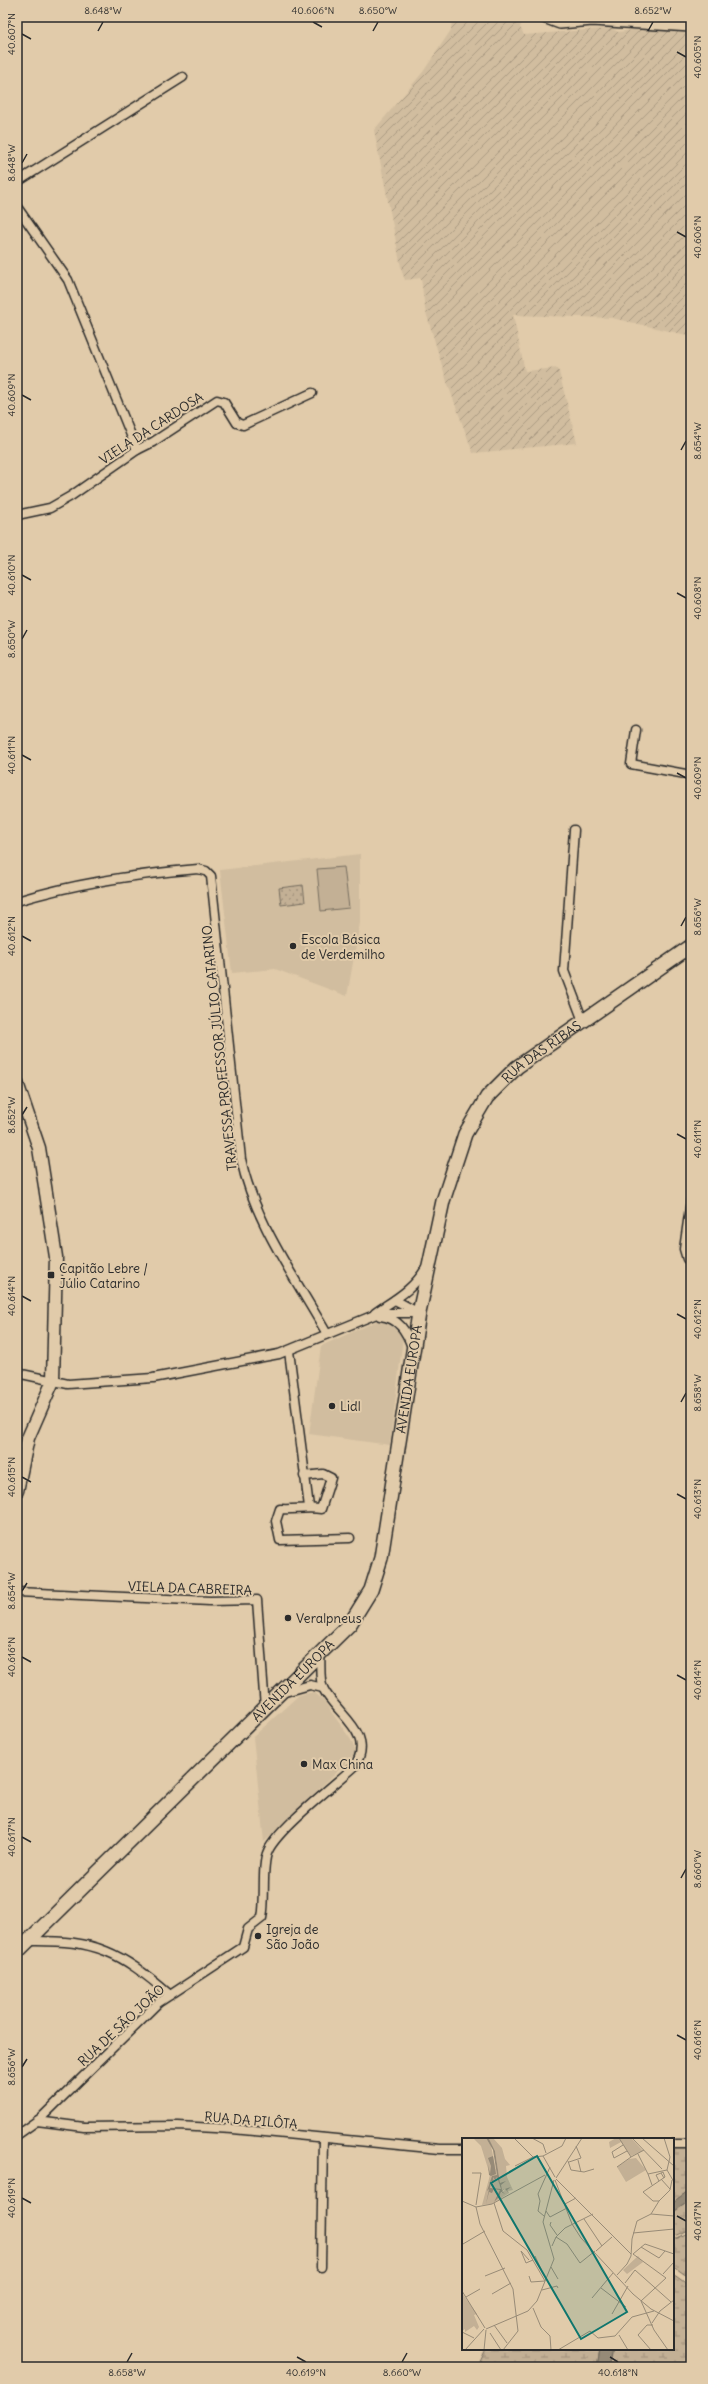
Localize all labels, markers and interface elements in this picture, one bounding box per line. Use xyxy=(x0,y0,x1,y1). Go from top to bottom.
text: 8.648°W xyxy=(84,4,122,17)
text: 40.606°N xyxy=(292,4,334,17)
text: 8.650°W xyxy=(359,4,397,17)
text: 8.652°W xyxy=(634,4,672,17)
text: 40.607°N xyxy=(5,13,18,55)
text: 40.605°N xyxy=(691,36,704,78)
text: 8.648°W xyxy=(5,144,18,182)
text: 40.606°N xyxy=(691,216,704,258)
text: 40.609°N xyxy=(5,374,18,416)
street label: VIELA DA CARDOSA xyxy=(96,388,206,468)
text: 8.654°W xyxy=(691,422,704,460)
text: 40.610°N xyxy=(5,555,18,596)
text: 40.608°N xyxy=(691,577,704,619)
text: 8.650°W xyxy=(5,620,18,658)
text: 40.611°N xyxy=(5,736,18,774)
text: 40.609°N xyxy=(691,757,704,799)
text: 8.656°W xyxy=(691,898,704,936)
text: 40.612°N xyxy=(5,916,18,956)
street label: TRAVESSA PROFESSOR JÚLIO CATARINO xyxy=(197,924,241,1172)
place label: Escola Básica de Verdemilho xyxy=(301,931,385,963)
marker: Escola Básica de Verdemilho xyxy=(288,941,298,951)
street label: RUA DAS RIBAS xyxy=(498,1017,584,1087)
text: 8.652°W xyxy=(5,1096,18,1134)
text: 40.611°N xyxy=(691,1120,704,1158)
place label: Capitão Lebre / Júlio Catarino xyxy=(59,1260,148,1292)
marker: Capitão Lebre / Júlio Catarino xyxy=(46,1270,56,1280)
text: 40.614°N xyxy=(5,1276,18,1316)
text: 40.612°N xyxy=(691,1299,704,1339)
street label: AVENIDA EUROPA xyxy=(392,1324,426,1435)
text: 8.658°W xyxy=(691,1374,704,1412)
place label: Lidl xyxy=(340,1398,361,1415)
marker: Lidl xyxy=(327,1401,337,1411)
text: 40.615°N xyxy=(5,1457,18,1497)
text: 40.613°N xyxy=(691,1479,704,1519)
text: 8.654°W xyxy=(5,1572,18,1610)
street label: VIELA DA CABREIRA xyxy=(128,1578,252,1599)
place label: Veralpneus xyxy=(296,1610,362,1627)
marker: Veralpneus xyxy=(283,1613,293,1623)
street label: AVENIDA EUROPA xyxy=(248,1636,338,1725)
text: 40.616°N xyxy=(5,1637,18,1677)
text: 40.614°N xyxy=(691,1660,704,1700)
place label: Max China xyxy=(312,1756,373,1773)
marker: Max China xyxy=(299,1759,309,1769)
text: 40.617°N xyxy=(5,1817,18,1857)
text: 8.660°W xyxy=(691,1850,704,1888)
place label: Igreja de São João xyxy=(266,1921,320,1953)
marker: Igreja de São João xyxy=(253,1931,263,1941)
street label: RUA DE SÃO JOÃO xyxy=(74,1981,168,2070)
text: 40.616°N xyxy=(691,2020,704,2060)
text: 8.656°W xyxy=(5,2048,18,2086)
street label: RUA DA PILÔTA xyxy=(204,2107,298,2133)
inset map xyxy=(462,2138,674,2350)
text: 40.619°N xyxy=(5,2178,18,2218)
text: 40.617°N xyxy=(691,2201,704,2241)
text: 8.658°W xyxy=(108,2366,146,2379)
text: 40.619°N xyxy=(286,2366,326,2379)
text: 8.660°W xyxy=(383,2366,421,2379)
text: 40.618°N xyxy=(598,2366,638,2379)

